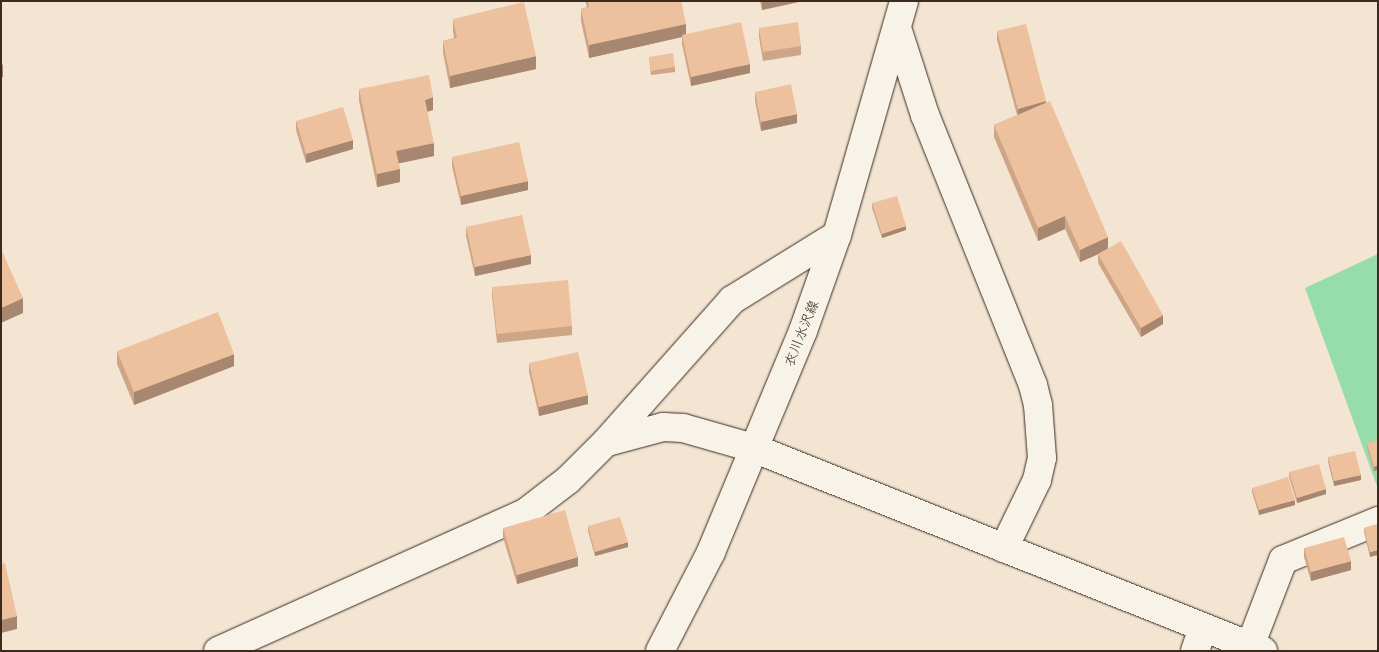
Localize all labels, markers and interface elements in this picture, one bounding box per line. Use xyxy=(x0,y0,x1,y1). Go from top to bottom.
street label: 衣川水沢線 xyxy=(780,297,822,369)

